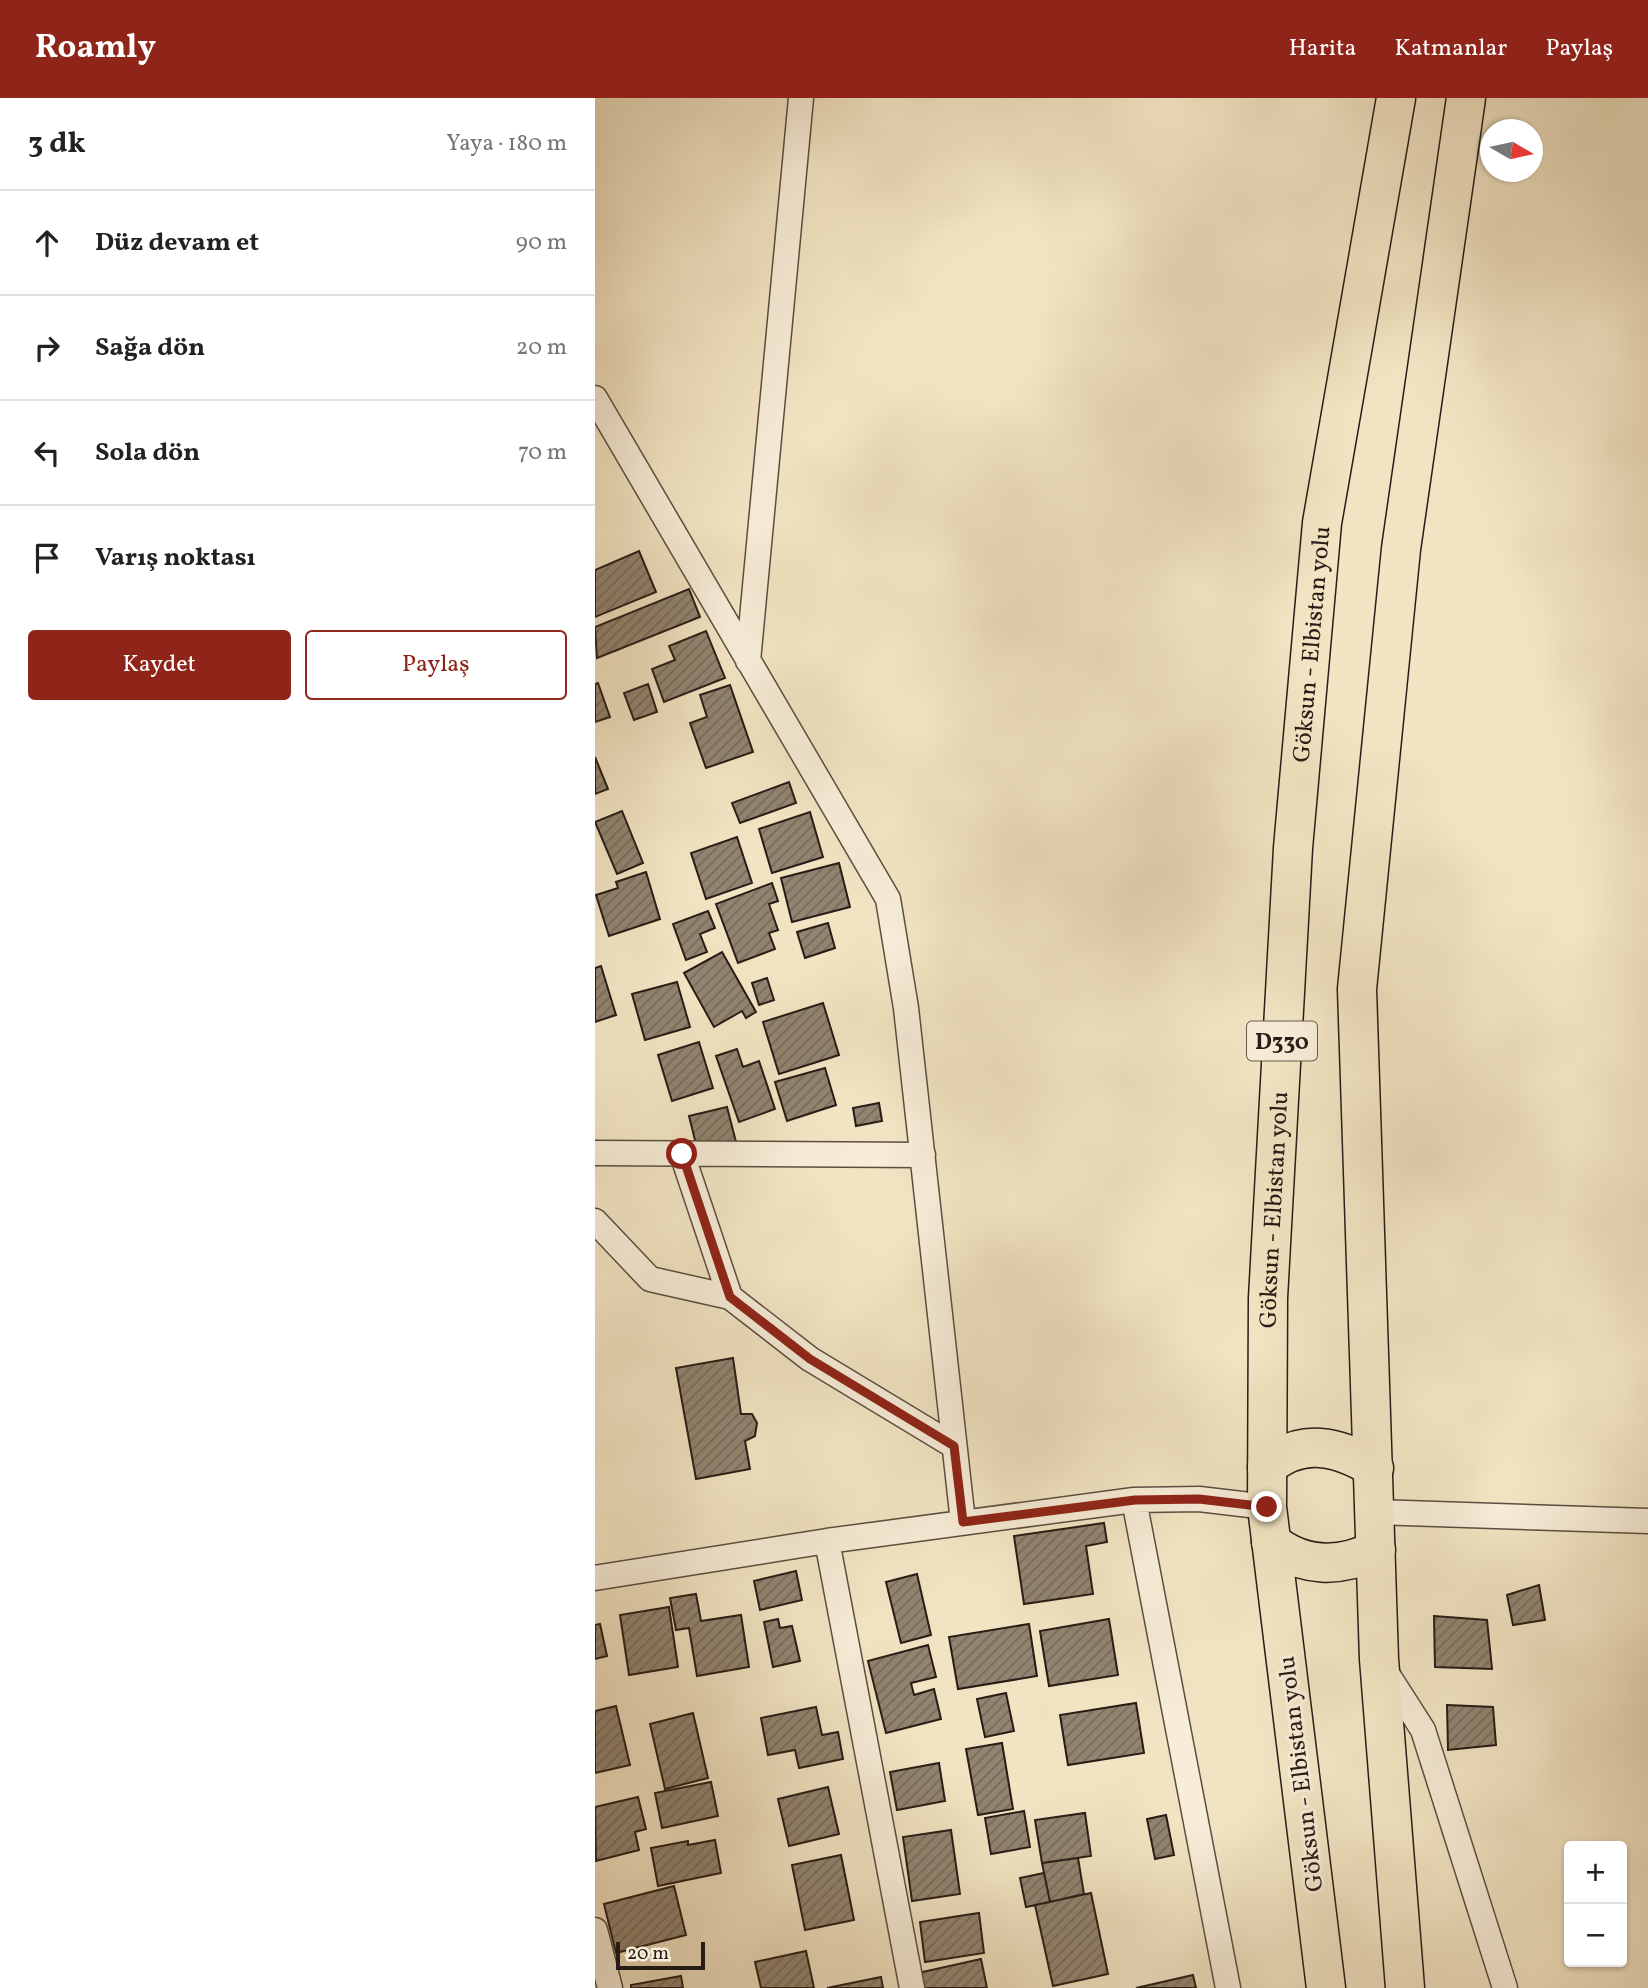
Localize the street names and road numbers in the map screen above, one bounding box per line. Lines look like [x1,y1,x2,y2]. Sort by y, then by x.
street label: Göksun - Elbistan yolu [1286,525,1341,764]
road number: D330 [1247,1022,1317,1060]
street label: Göksun - Elbistan yolu [1253,1091,1298,1328]
street label: Göksun - Elbistan yolu [1271,1654,1333,1893]

